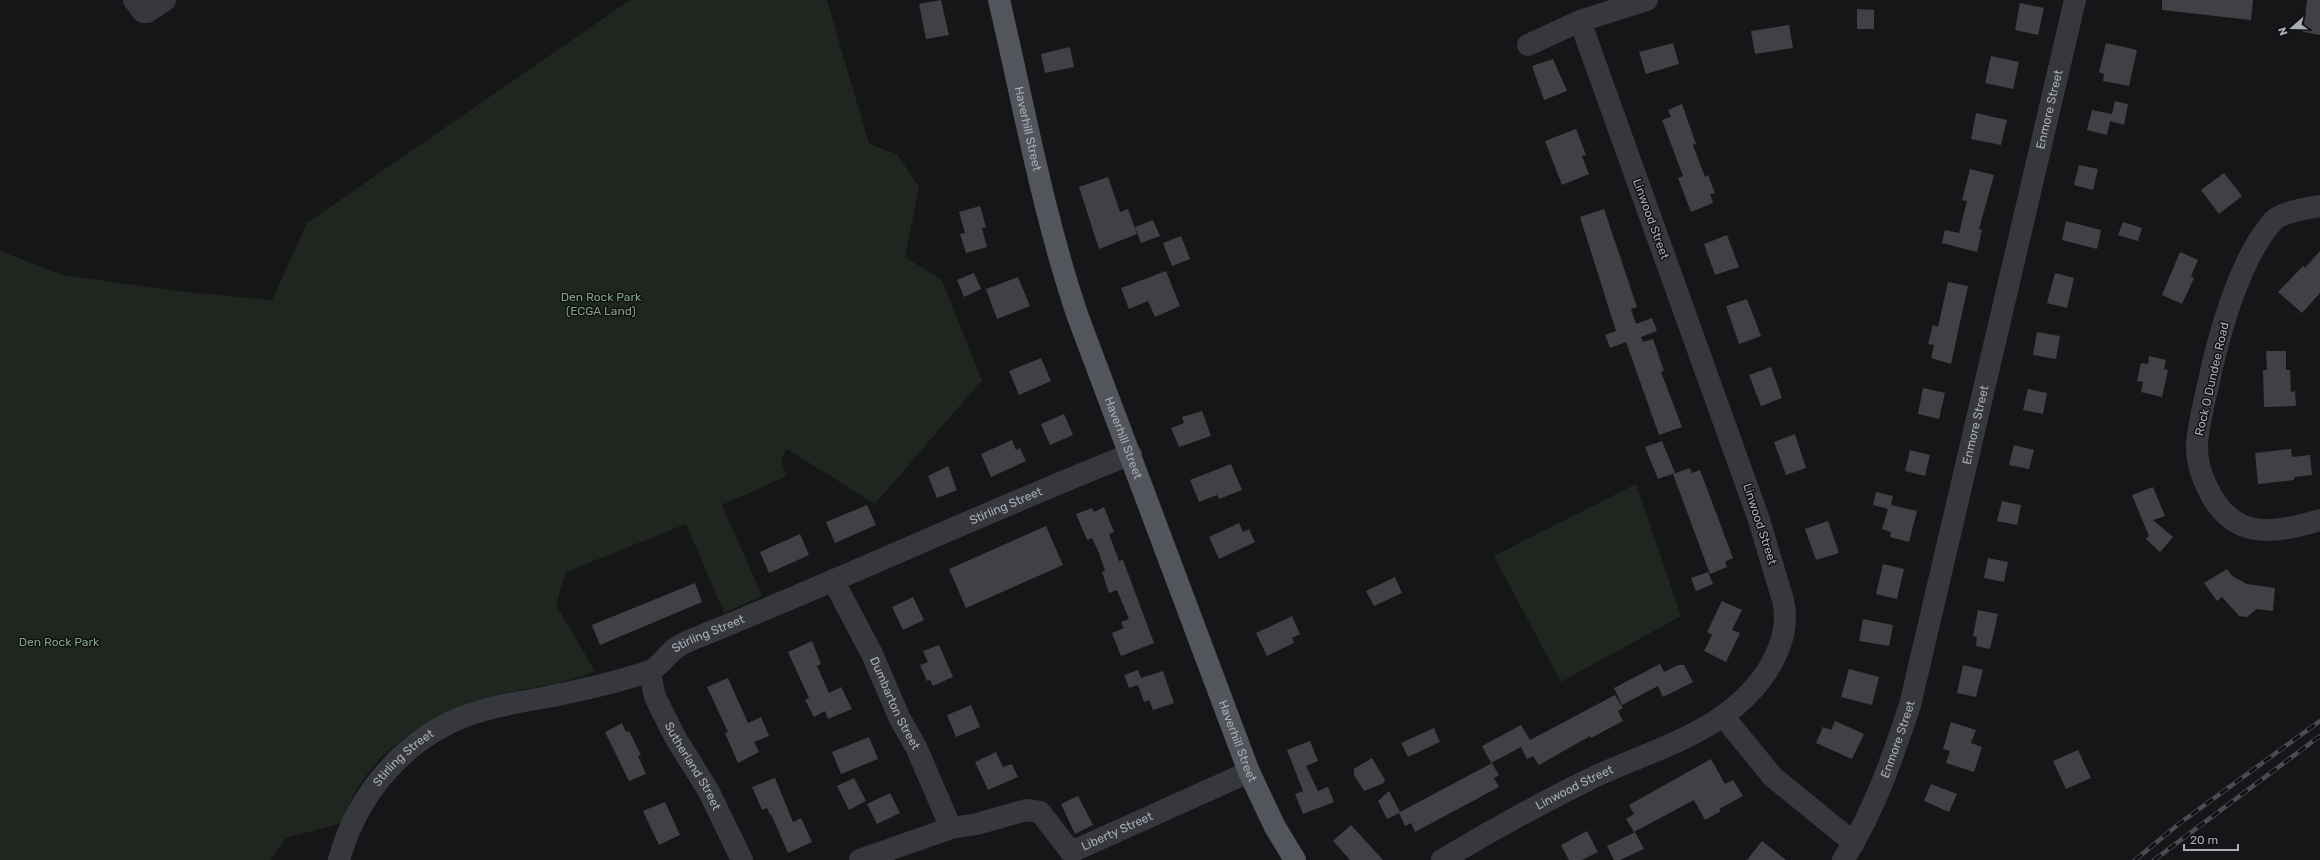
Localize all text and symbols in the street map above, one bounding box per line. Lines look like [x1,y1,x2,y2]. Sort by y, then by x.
north arrow [2272,8,2312,48]
text: N [2276,25,2291,37]
street label: Enmore Street [2033,68,2066,150]
street label: Haverhill Street [1012,85,1044,173]
street label: Linwood Street [1630,177,1672,262]
park label: Den Rock Park (ECGA Land) [561,290,642,318]
street label: Rock O Dundee Road [2192,321,2232,437]
street label: Enmore Street [1960,384,1992,466]
street label: Haverhill Street [1102,395,1145,481]
street label: Linwood Street [1740,481,1780,567]
street label: Stirling Street [967,484,1044,528]
street label: Stirling Street [669,612,747,656]
park label: Den Rock Park [19,635,100,649]
street label: Dumbarton Street [867,655,923,752]
street label: Haverhill Street [1216,698,1260,785]
street label: Enmore Street [1878,699,1918,780]
street label: Sutherland Street [662,720,724,813]
street label: Stirling Street [370,726,436,789]
street label: Linwood Street [1533,762,1616,813]
street label: Liberty Street [1079,809,1155,853]
scale bar [2184,826,2238,852]
text: 20 m [2190,833,2218,847]

